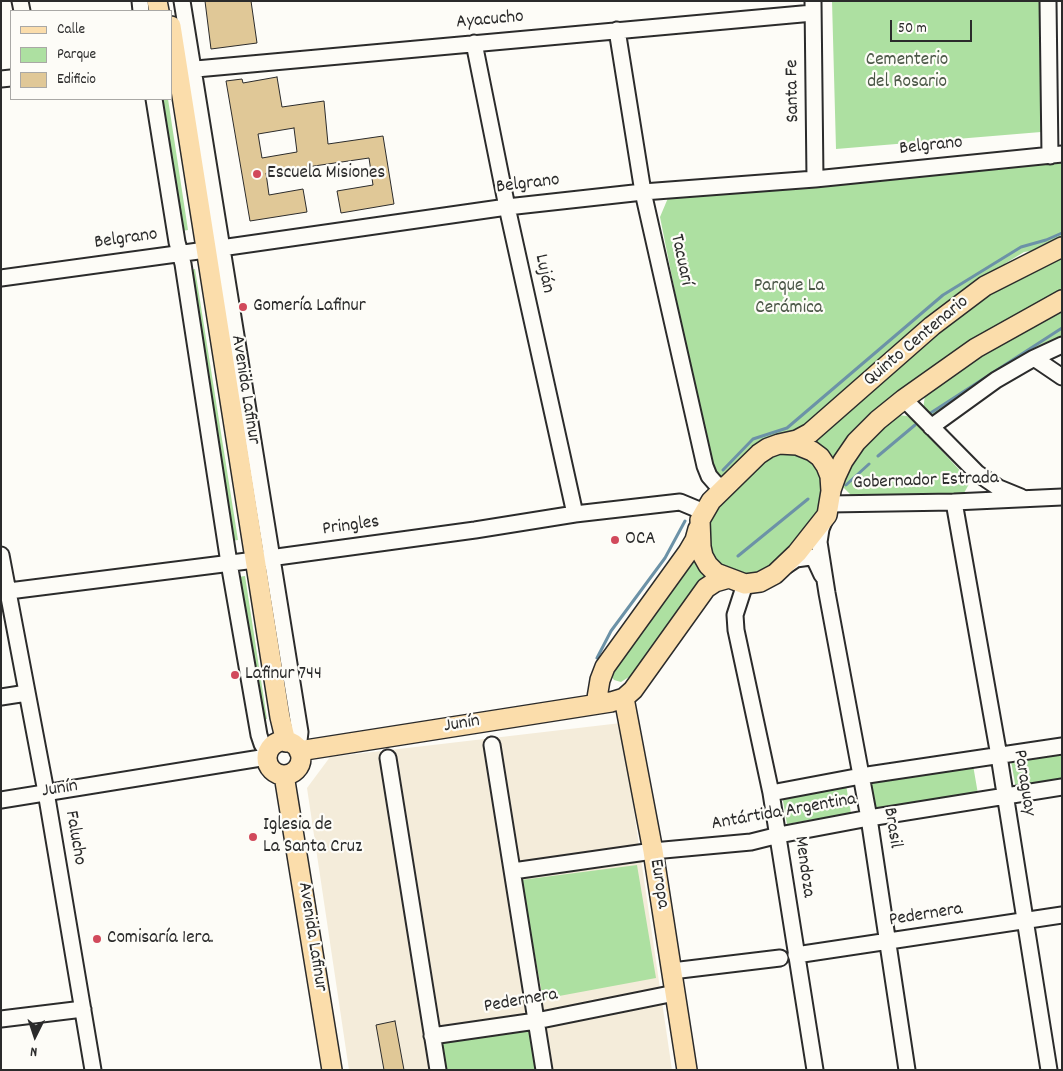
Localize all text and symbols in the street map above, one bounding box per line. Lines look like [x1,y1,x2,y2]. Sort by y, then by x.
street label: Ayacucho [455,7,525,35]
legend [10,10,172,100]
scale bar [893,10,976,42]
text: 50 m [898,18,927,40]
text: Calle [57,19,85,41]
text: Parque [57,44,96,66]
park label: Cementerio del Rosario [866,50,948,94]
street label: Santa Fe [782,59,806,123]
text: Edificio [57,69,96,91]
street label: Belgrano [898,132,964,162]
place label: Escuela Misiones [267,163,385,185]
marker: Escuela Misiones [251,168,263,180]
street label: Belgrano [495,170,561,200]
street label: Belgrano [93,224,159,256]
street label: Tacuarí [663,232,697,288]
street label: Luján [528,252,558,296]
park label: Parque La Cerámica [754,276,824,320]
street label: Quinto Centenario [860,292,974,392]
place label: Gomería Lafinur [253,296,366,318]
marker: Gomería Lafinur [237,301,249,313]
street label: Avenida Lafinur [224,334,264,446]
street label: Gobernador Estrada [853,468,999,496]
street label: Pringles [321,512,381,542]
place label: OCA [625,529,656,551]
marker: OCA [609,534,621,546]
place label: Lafinur 744 [245,664,322,686]
marker: Lafinur 744 [229,669,241,681]
street label: Junín [442,711,482,739]
street label: Paraguay [1007,748,1039,818]
street label: Junín [40,776,80,804]
street label: Antártida Argentina [710,789,858,837]
street label: Brasil [877,806,905,850]
street label: Falucho [58,809,90,867]
place label: Iglesia de La Santa Cruz [263,815,362,859]
marker: Iglesia de La Santa Cruz [247,831,259,843]
street label: Mendoza [787,835,819,899]
street label: Europa [643,858,673,910]
street label: Avenida Lafinur [291,881,331,993]
street label: Pedernera [887,899,965,933]
place label: Comisaría 1era. [107,928,214,950]
marker: Comisaría 1era. [91,933,103,945]
street label: Pedernera [482,984,560,1020]
north arrow [10,1011,60,1061]
text: N [30,1041,38,1061]

